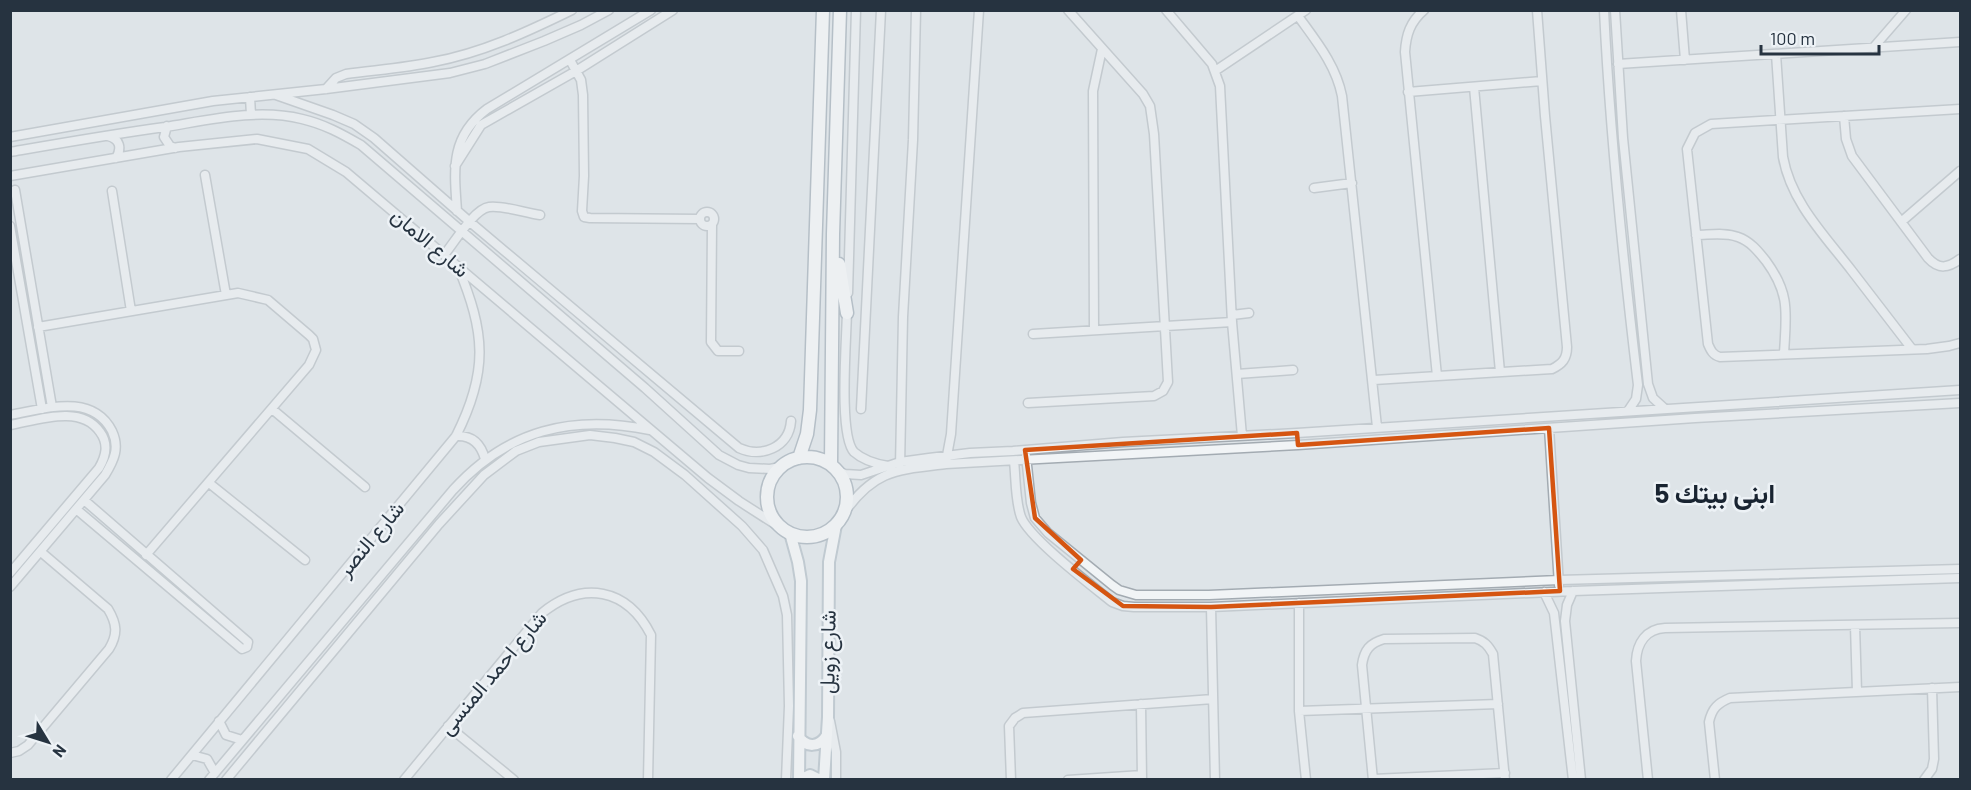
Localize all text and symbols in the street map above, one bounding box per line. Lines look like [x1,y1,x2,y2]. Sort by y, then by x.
scale bar [1761,18,1880,56]
text: 100 m [1770,27,1815,49]
street label: شارع الامان [385,202,475,284]
district label: ابنى بيتك 5 [1655,476,1775,510]
street label: شارع النصر [331,495,411,583]
street label: شارع احمد المنسى [433,605,553,741]
street label: شارع زويل [813,610,843,694]
north arrow [18,712,78,772]
text: N [49,742,71,762]

